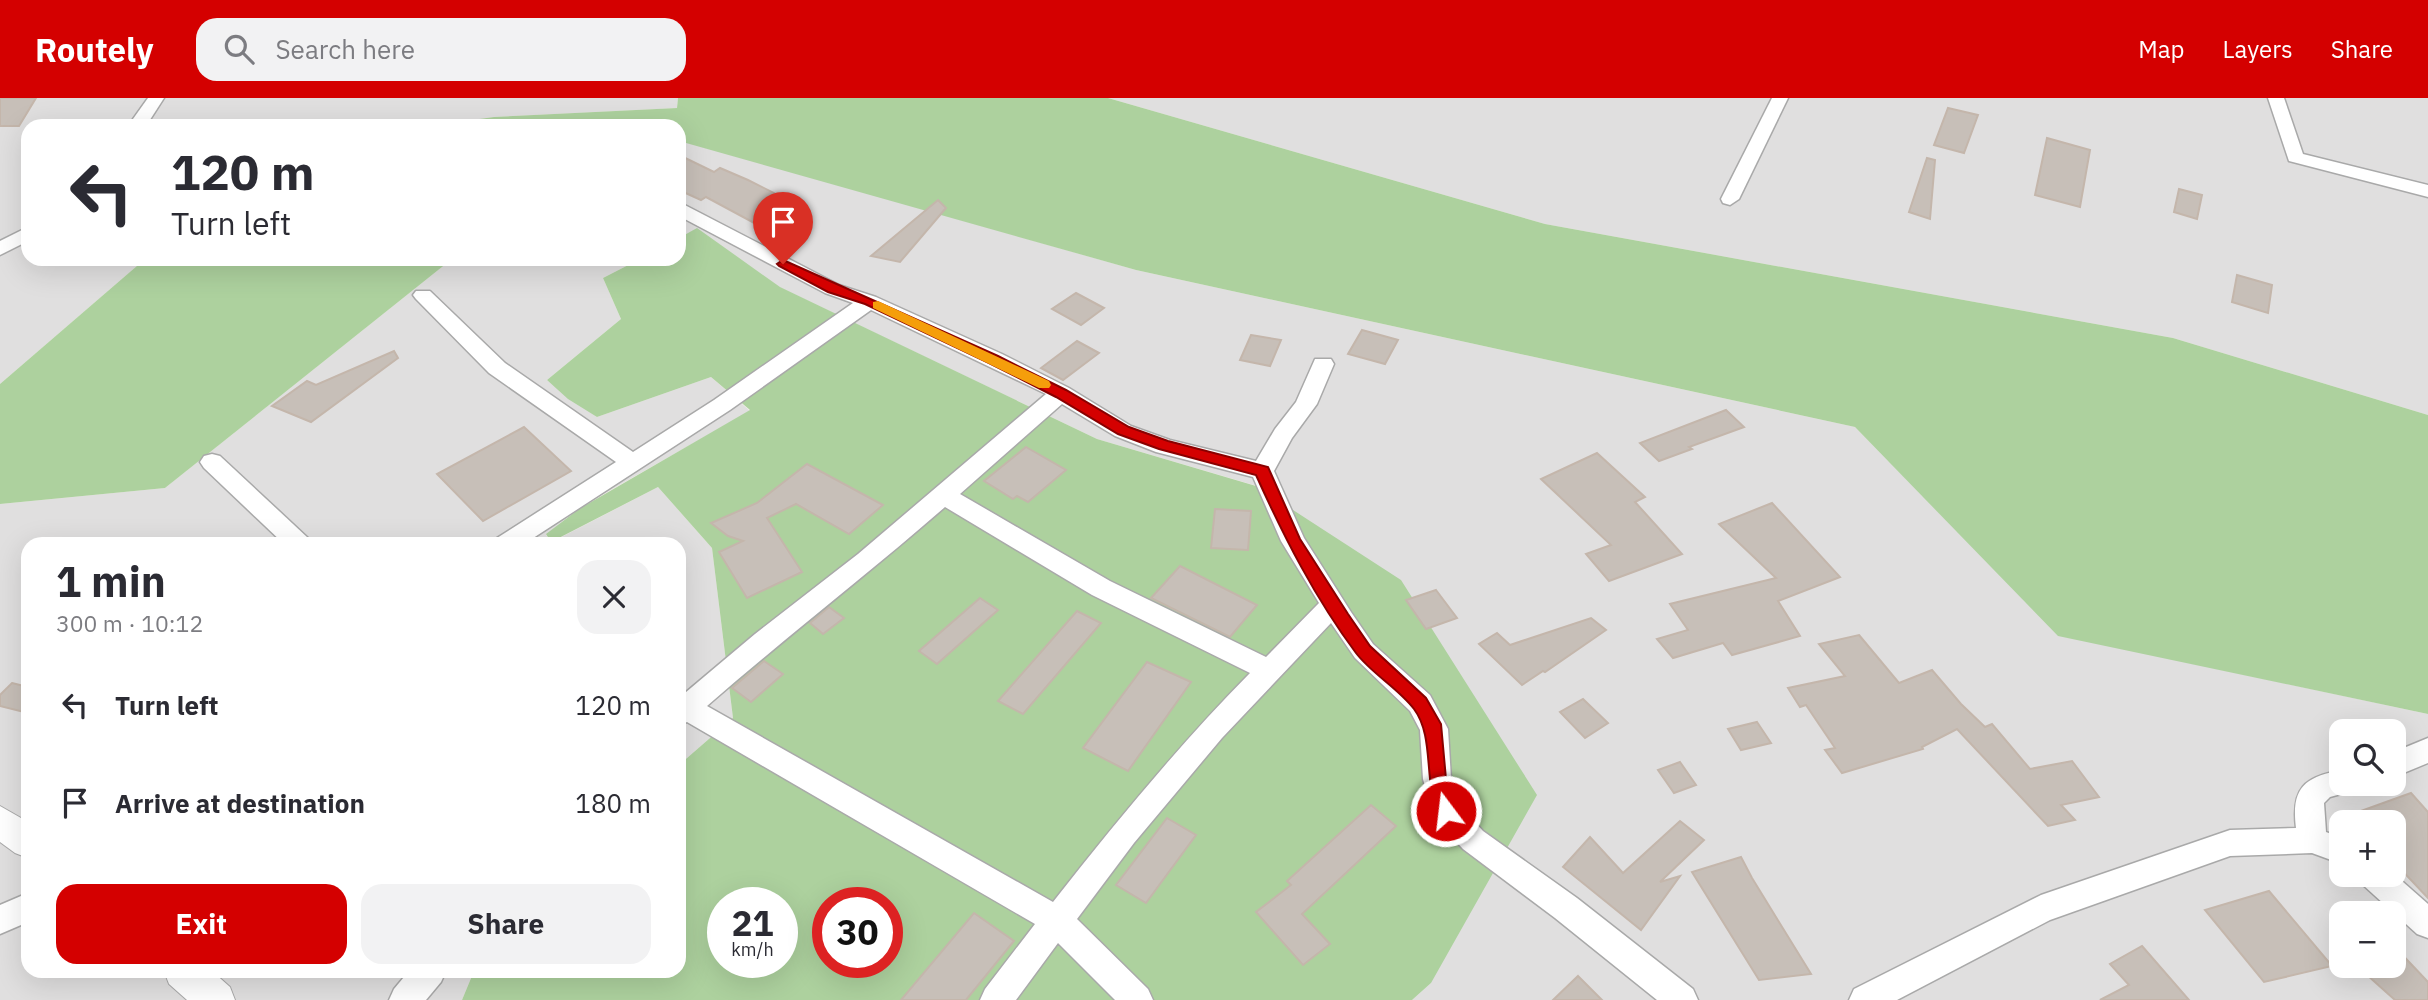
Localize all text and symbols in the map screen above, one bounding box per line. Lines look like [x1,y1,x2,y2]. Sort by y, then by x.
search box [196,18,686,81]
text: Routely [35,28,154,71]
icon: search [220,30,258,68]
text: Search here [276,32,415,66]
text: Map [2138,33,2185,65]
text: Layers [2223,33,2293,65]
text: Share [2331,33,2393,65]
text: 120 m [171,140,315,203]
icon: left [56,147,147,238]
pin [753,192,813,264]
text: Turn left [171,202,291,244]
icon: arrive [764,203,802,241]
text: 1 min [56,554,166,609]
button: close [577,560,651,634]
text: 300 m · 10:12 [56,608,203,638]
icon: left [56,686,94,724]
text: Turn left [115,688,218,722]
text: 120 m [575,688,651,722]
map controls [2329,719,2406,978]
button: search [2329,719,2406,796]
position arrow [1409,774,1483,848]
icon: arrive [56,784,94,822]
text: Arrive at destination [115,786,365,820]
text: 180 m [575,786,651,820]
button: + [2329,810,2406,887]
button: Exit [56,884,347,964]
button: Share [361,884,651,964]
speed limit sign: 30 [812,887,903,978]
text: 21 [731,900,774,946]
button: − [2329,901,2406,978]
text: km/h [731,938,774,961]

